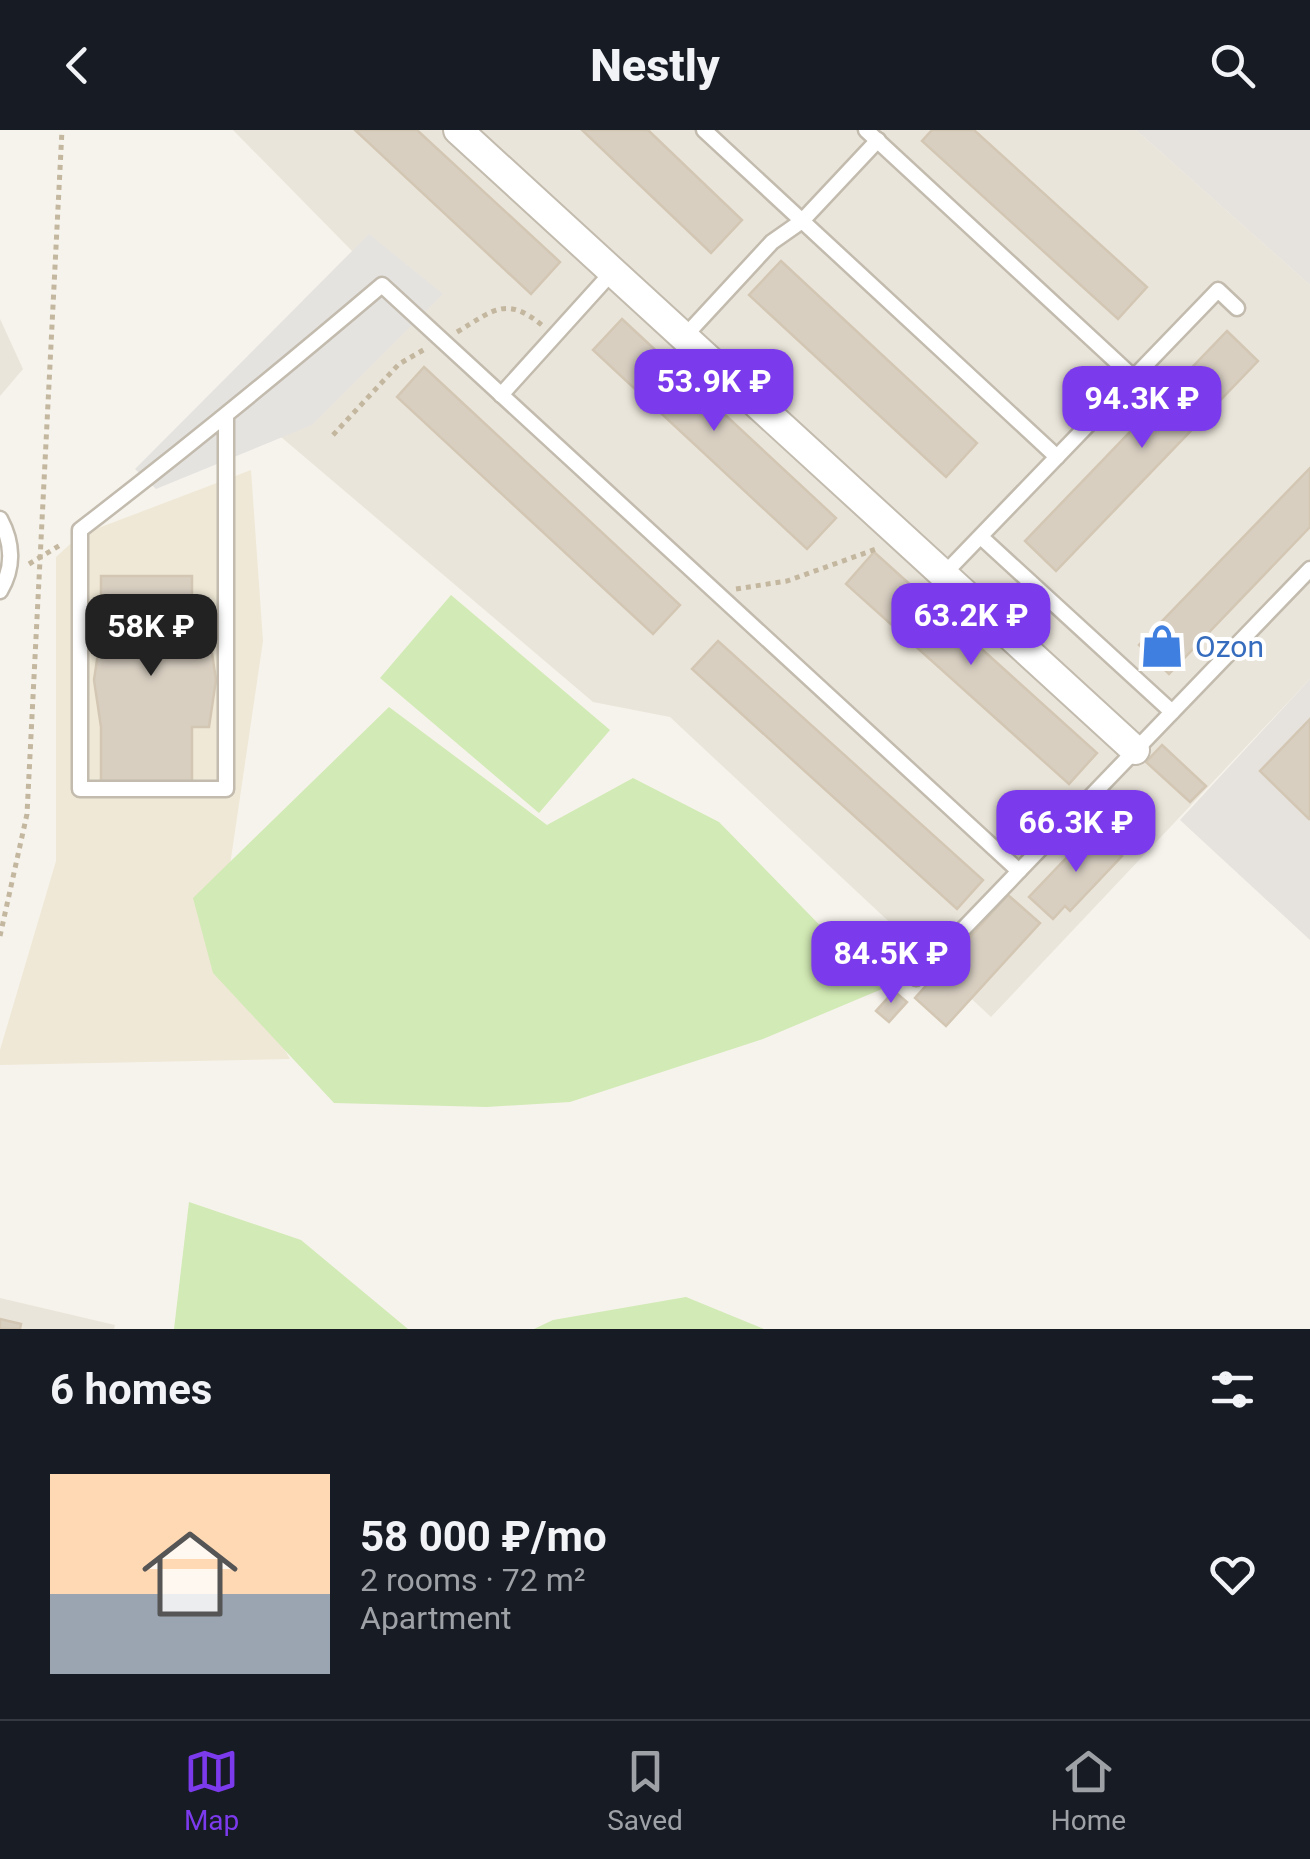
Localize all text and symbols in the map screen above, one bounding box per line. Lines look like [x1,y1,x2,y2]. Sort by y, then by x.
icon: back [50,38,105,93]
icon: search [1205,38,1260,93]
text: Nestly [590,39,720,92]
pin: 53.9K ₽ [622,349,806,434]
text: 53.9K ₽ [656,362,772,400]
pin: 94.3K ₽ [1050,366,1234,451]
text: 94.3K ₽ [1084,379,1200,417]
pin: 63.2K ₽ [879,583,1063,668]
pin: 58K ₽ [81,594,221,679]
text: 63.2K ₽ [913,596,1029,634]
text: 58K ₽ [107,607,195,645]
shop icon: Ozon [1138,622,1186,670]
place label: Ozon [1195,629,1264,664]
pin: 66.3K ₽ [984,790,1168,875]
text: 66.3K ₽ [1018,803,1134,841]
pin: 84.5K ₽ [799,921,983,1006]
text: 84.5K ₽ [833,934,949,972]
icon: filters [1205,1362,1260,1417]
text: 6 homes [50,1365,212,1414]
text: 58 000 ₽/mo [360,1512,607,1561]
icon: home [130,1514,250,1634]
icon: heart [1205,1547,1260,1602]
text: 2 rooms · 72 m² [360,1561,585,1599]
text: Apartment [360,1599,512,1637]
tab: Map [184,1744,239,1837]
tab: Saved [607,1744,683,1837]
tab: Home [1051,1744,1126,1837]

